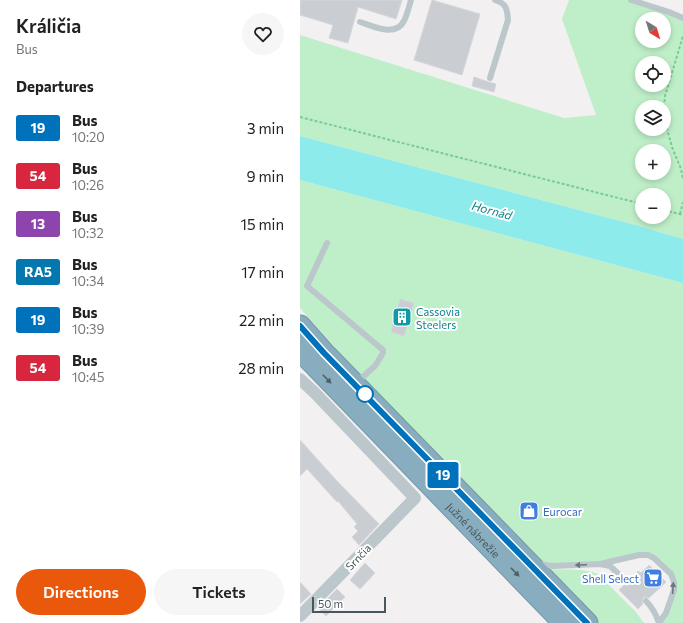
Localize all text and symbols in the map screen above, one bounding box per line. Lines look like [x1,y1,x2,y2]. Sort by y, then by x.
north arrow [635,12,671,48]
map controls [635,12,671,224]
button: heart [242,13,284,55]
text: Králičia [16,14,81,37]
text: Bus [16,41,38,57]
button: locate [635,56,671,92]
text: Departures [16,77,94,95]
button: layers [635,100,671,136]
text: Bus [72,111,97,129]
text: 19 [31,119,45,136]
text: 3 min [247,119,284,137]
text: 10:20 [72,129,105,145]
button: + [635,144,671,180]
text: Bus [72,159,97,177]
text: 54 [30,167,46,184]
text: 9 min [246,167,284,185]
text: 10:26 [72,177,104,193]
button: − [635,188,671,224]
water label: Hornád [470,198,515,222]
text: Bus [72,207,97,225]
text: 13 [31,215,45,232]
text: 15 min [241,215,284,233]
text: 10:32 [72,225,104,241]
text: Bus [72,255,97,273]
text: RA5 [24,263,52,280]
text: 17 min [241,263,284,281]
text: 10:34 [72,273,104,289]
text: Bus [72,303,97,321]
place label: Cassovia Steelers [416,305,460,331]
building icon: Cassovia Steelers [391,306,413,328]
text: 19 [31,311,45,328]
text: 22 min [239,311,284,329]
text: 10:39 [72,321,104,337]
text: Bus [72,351,97,369]
text: 54 [30,359,46,376]
text: 28 min [238,359,284,377]
text: 10:45 [72,369,104,385]
one-way arrow [322,374,331,383]
unlabelled marker [356,385,374,403]
line badge: 19 [425,462,461,488]
text: 19 [436,466,450,483]
street label: Južné nábrežie [443,499,504,560]
shop icon: Eurocar [518,500,540,522]
place label: Eurocar [543,505,583,518]
street label: Srnčia [342,541,374,573]
one-way arrow [575,561,587,568]
one-way arrow [510,567,520,577]
supermarket icon: Shell Select [642,567,664,589]
button: Directions [16,569,146,615]
button: Tickets [154,569,284,615]
place label: Shell Select [582,572,639,585]
one-way arrow [669,581,676,594]
scale bar [312,595,386,614]
text: 50 m [318,597,343,610]

